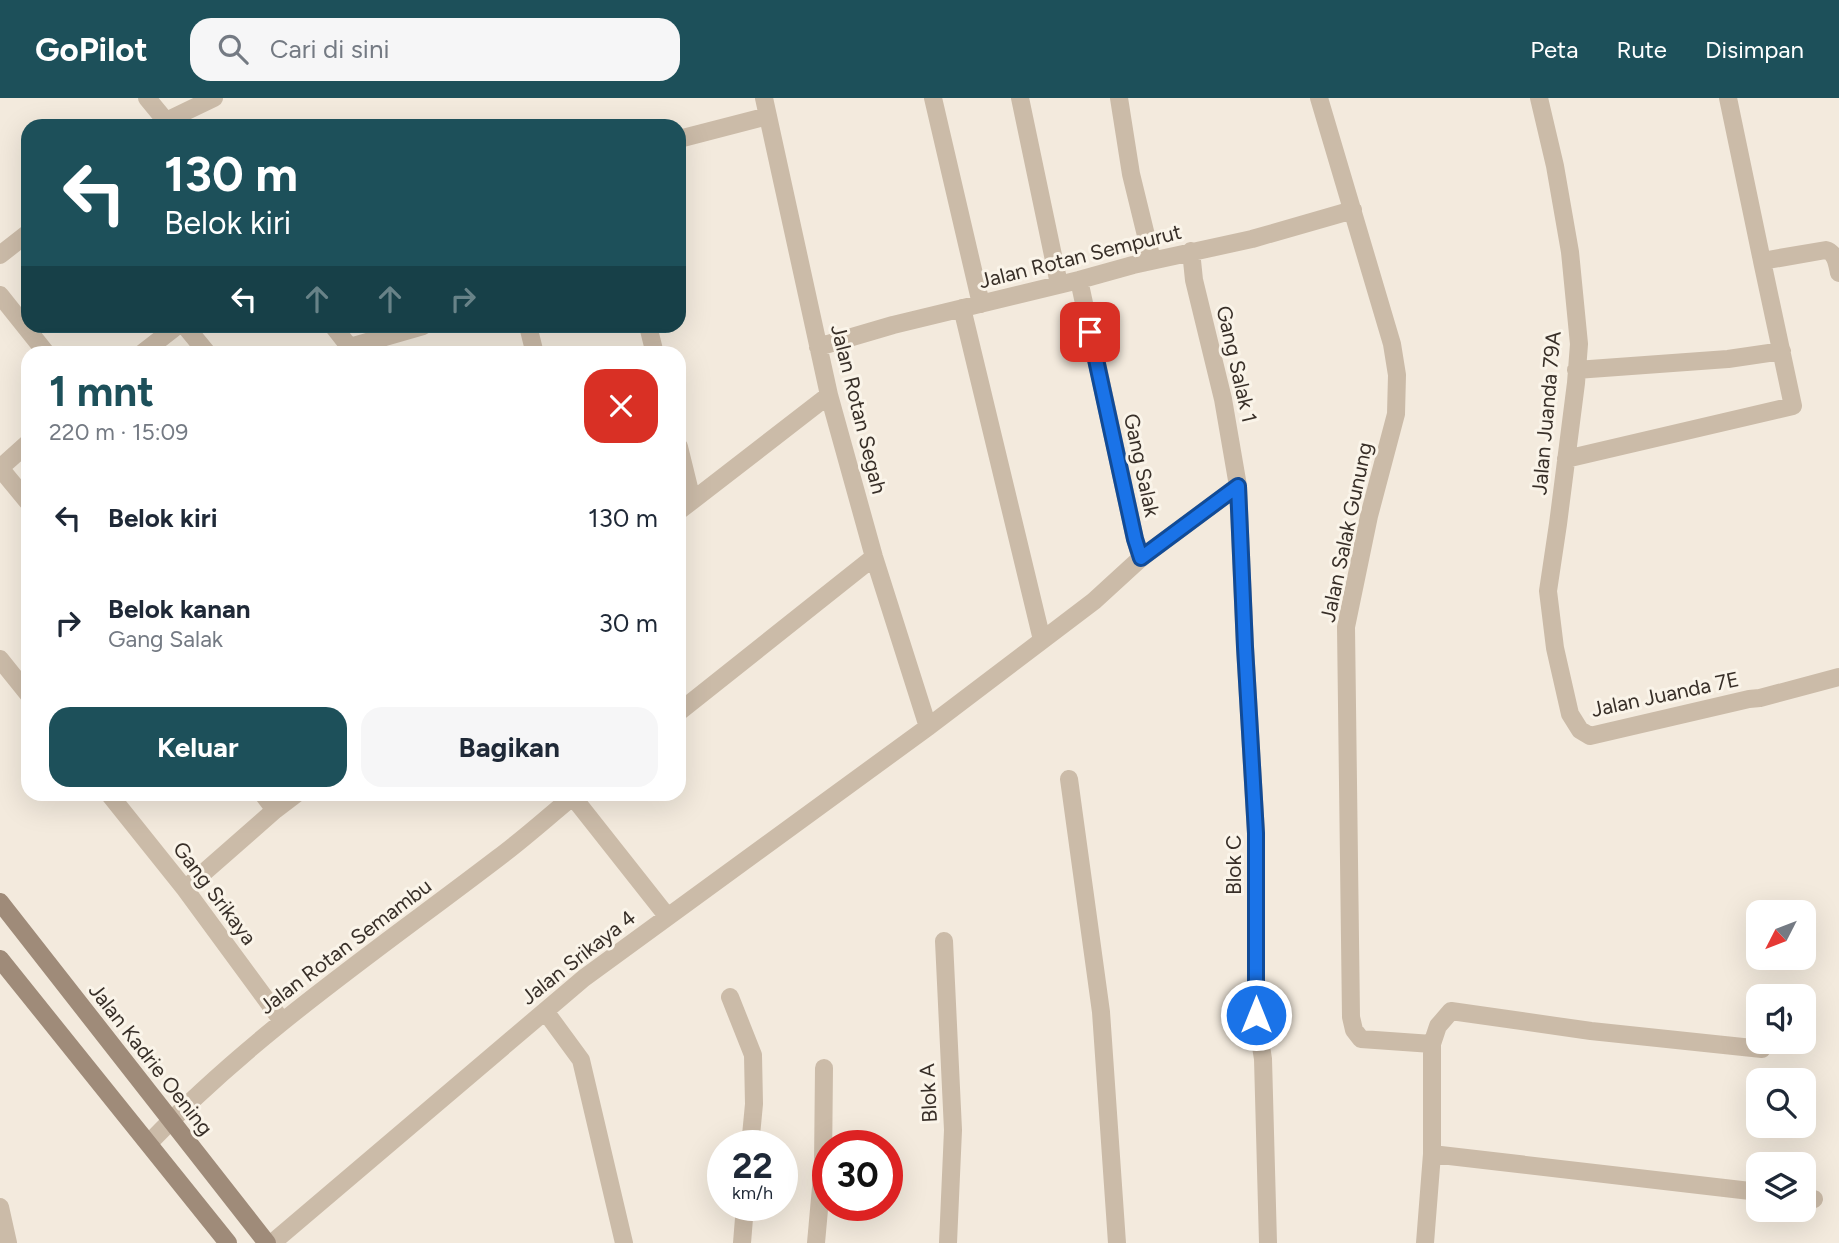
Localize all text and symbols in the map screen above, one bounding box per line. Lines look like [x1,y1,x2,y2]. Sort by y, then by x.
search box [190,18,680,81]
text: GoPilot [35,30,148,69]
icon: search [214,30,252,68]
text: Cari di sini [270,33,389,65]
text: Peta [1530,35,1578,64]
text: Rute [1616,35,1667,64]
text: Disimpan [1705,35,1804,64]
text: 130 m [164,144,298,203]
icon: left [49,147,140,238]
text: Belok kiri [164,204,291,242]
street label: Jalan Rotan Sempurut [976,219,1184,293]
icon: left [225,280,263,318]
icon: ahead [298,280,336,318]
icon: ahead [371,280,409,318]
icon: right [444,280,482,318]
pin [1060,302,1120,362]
street label: Gang Salak 1 [1211,303,1263,425]
icon: arrive [1071,313,1109,351]
street label: Jalan Rotan Segah [826,322,892,496]
street label: Jalan Juanda 79A [1526,330,1566,496]
text: 1 mnt [49,366,154,417]
button: close [584,369,658,443]
street label: Gang Salak [1119,411,1165,520]
text: 220 m · 15:09 [49,418,188,446]
street label: Jalan Salak Gunung [1315,440,1377,624]
icon: left [49,499,87,537]
text: Belok kiri [108,502,217,534]
text: 130 m [588,502,658,534]
text: Belok kanan [108,593,251,625]
icon: right [49,604,87,642]
text: 30 m [599,607,658,639]
text: Gang Salak [108,625,223,653]
street label: Jalan Juanda 7E [1589,666,1741,722]
button: Keluar [49,707,347,787]
button: Bagikan [361,707,658,787]
street label: Blok C [1221,835,1246,895]
street label: Gang Srikaya [168,836,262,950]
street label: Jalan Rotan Semambu [254,873,436,1019]
north arrow [1746,900,1816,970]
map controls [1746,900,1816,1222]
street label: Jalan Srikaya 4 [516,904,640,1010]
street label: Jalan Kadrie Oening [84,978,218,1140]
position arrow [1219,978,1293,1052]
button: sound [1746,984,1816,1054]
street label: Blok A [914,1063,942,1123]
button: search [1746,1068,1816,1138]
speed limit sign: 30 [812,1130,903,1221]
text: 22 [732,1145,773,1187]
button: layers [1746,1152,1816,1222]
text: km/h [732,1182,773,1204]

